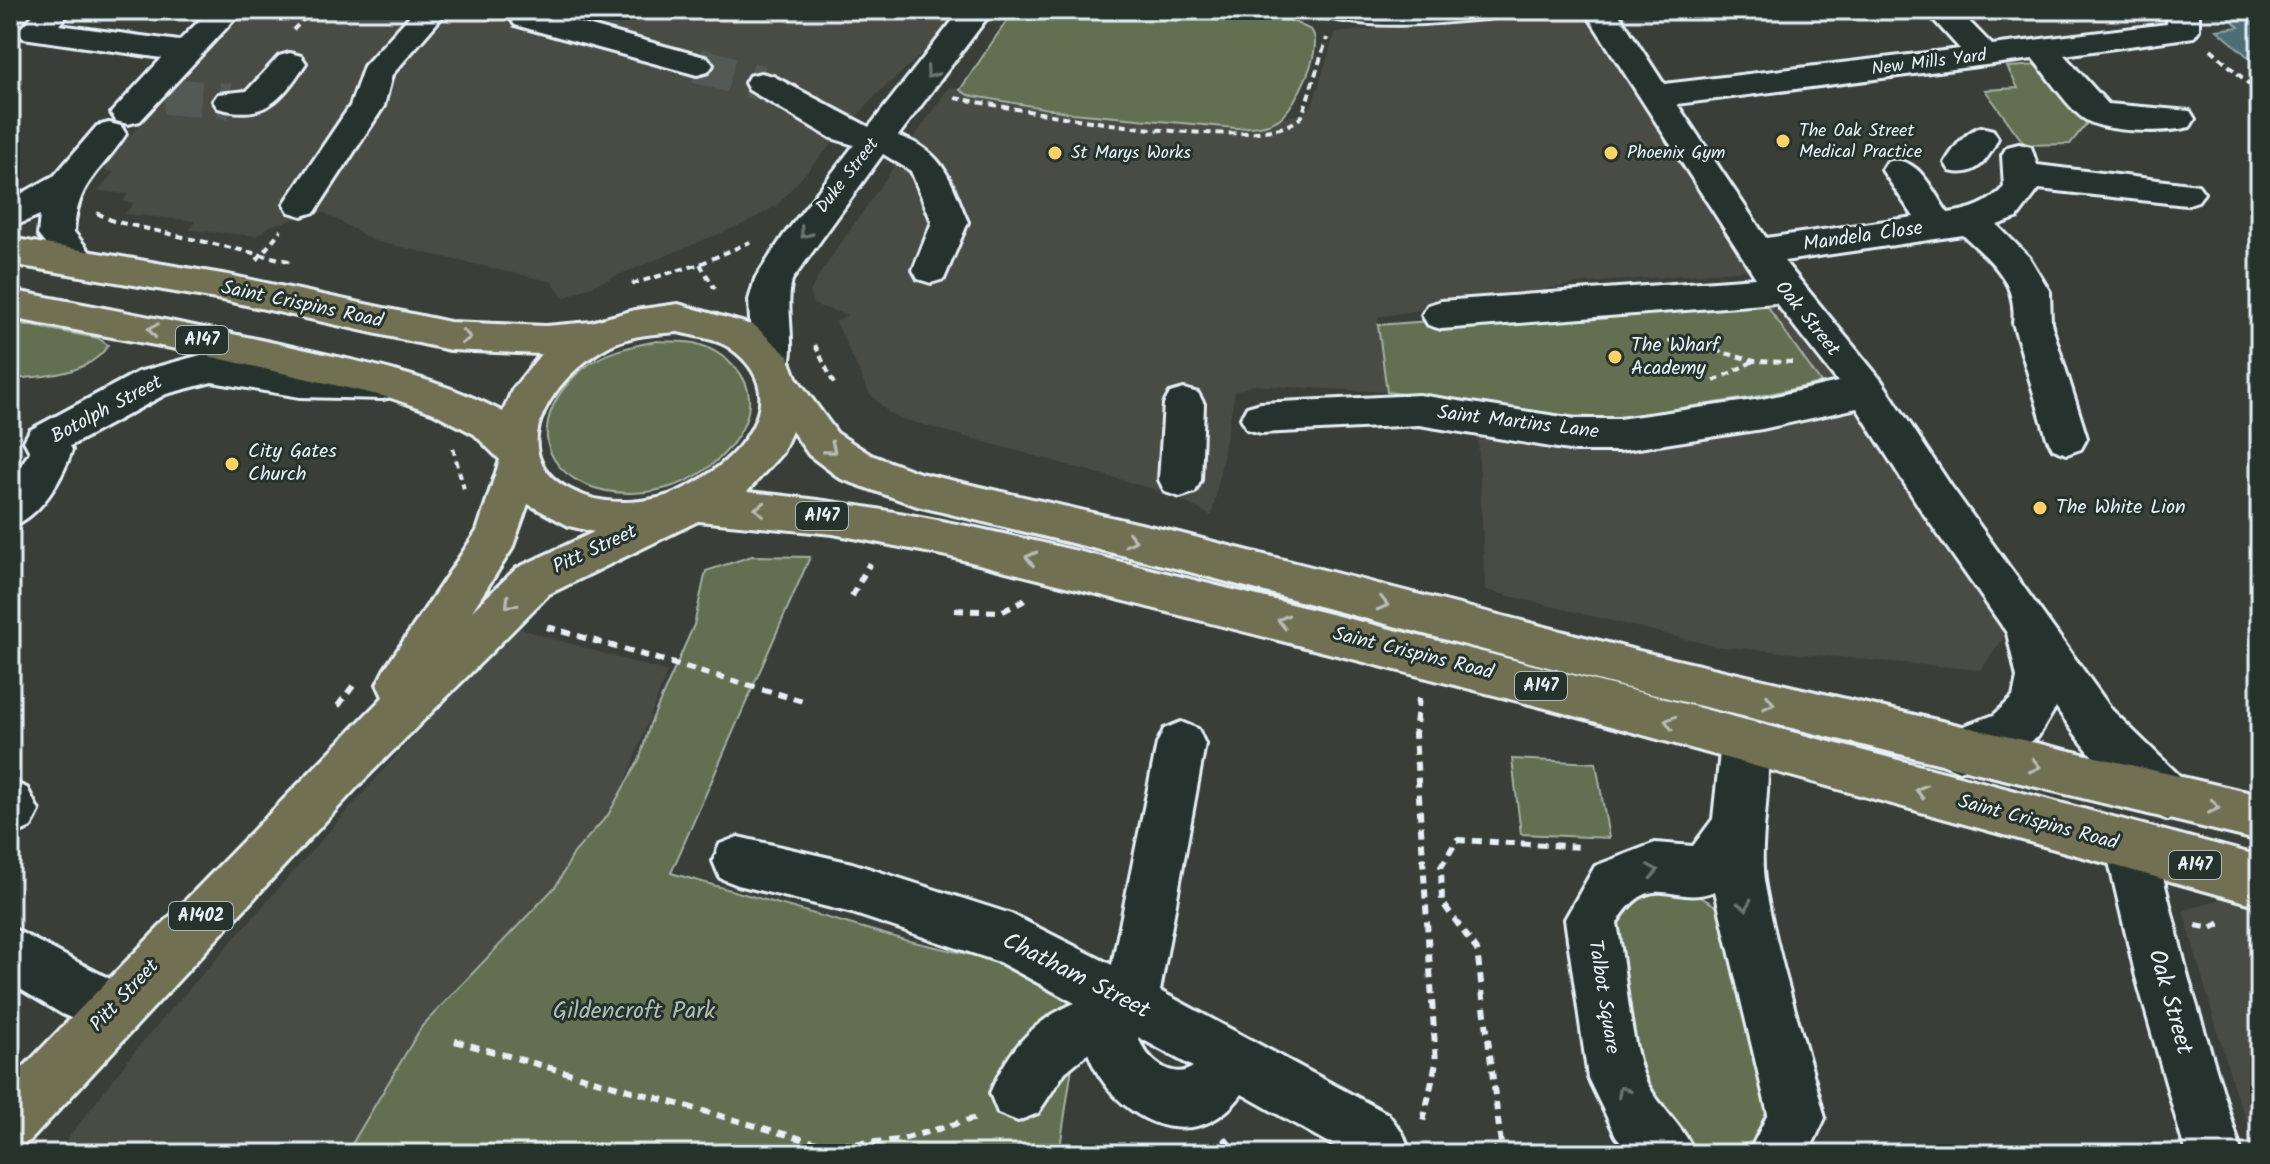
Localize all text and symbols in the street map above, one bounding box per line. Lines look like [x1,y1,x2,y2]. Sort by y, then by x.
street label: New Mills Yard [1870,41,1989,84]
one-way arrow [927,65,941,79]
place label: The Oak Street Medical Practice [1799,117,1922,167]
street label: Duke Street [809,131,888,220]
marker: The Oak Street Medical Practice [1774,132,1792,150]
place label: St Marys Works [1071,139,1191,168]
place label: Phoenix Gym [1627,139,1725,168]
marker: St Marys Works [1046,144,1064,162]
marker: Phoenix Gym [1602,144,1620,162]
street label: Mandela Close [1801,213,1925,261]
one-way arrow [801,224,815,238]
street label: Saint Crispins Road [218,272,387,338]
street label: Oak Street [1766,274,1848,364]
one-way arrow [147,323,160,340]
road number: A147 [176,326,228,354]
one-way arrow [460,328,473,345]
place label: The Wharf Academy [1631,330,1722,385]
marker: The Wharf Academy [1606,348,1624,366]
street label: Botolph Street [45,367,169,453]
street label: Saint Martins Lane [1435,397,1601,449]
place label: City Gates Church [248,436,337,491]
one-way arrow [822,439,837,453]
marker: City Gates Church [223,455,241,473]
place label: The White Lion [2056,492,2186,524]
marker: The White Lion [2031,499,2049,517]
one-way arrow [753,501,766,518]
road number: A147 [796,502,848,530]
street label: Pitt Street [548,516,643,583]
one-way arrow [1123,531,1137,548]
one-way arrow [1024,551,1038,568]
one-way arrow [505,594,519,608]
one-way arrow [1375,594,1389,611]
one-way arrow [1276,614,1290,631]
street label: Saint Crispins Road [1329,619,1498,690]
road number: A147 [1515,672,1567,700]
one-way arrow [1762,694,1776,711]
one-way arrow [1663,715,1677,731]
one-way arrow [2027,757,2041,774]
one-way arrow [1914,784,1928,801]
street label: Saint Crispins Road [1954,786,2123,860]
one-way arrow [2207,798,2220,815]
road number: A147 [2169,851,2221,879]
one-way arrow [1646,863,1659,880]
one-way arrow [1736,897,1752,911]
road number: A1402 [169,902,233,930]
street label: Chatham Street [995,922,1157,1030]
street label: Talbot Square [1578,938,1628,1056]
street label: Oak Street [2136,945,2204,1060]
street label: Pitt Street [83,952,168,1040]
park label: Gildencroft Park [553,992,716,1031]
one-way arrow [1617,1085,1632,1099]

